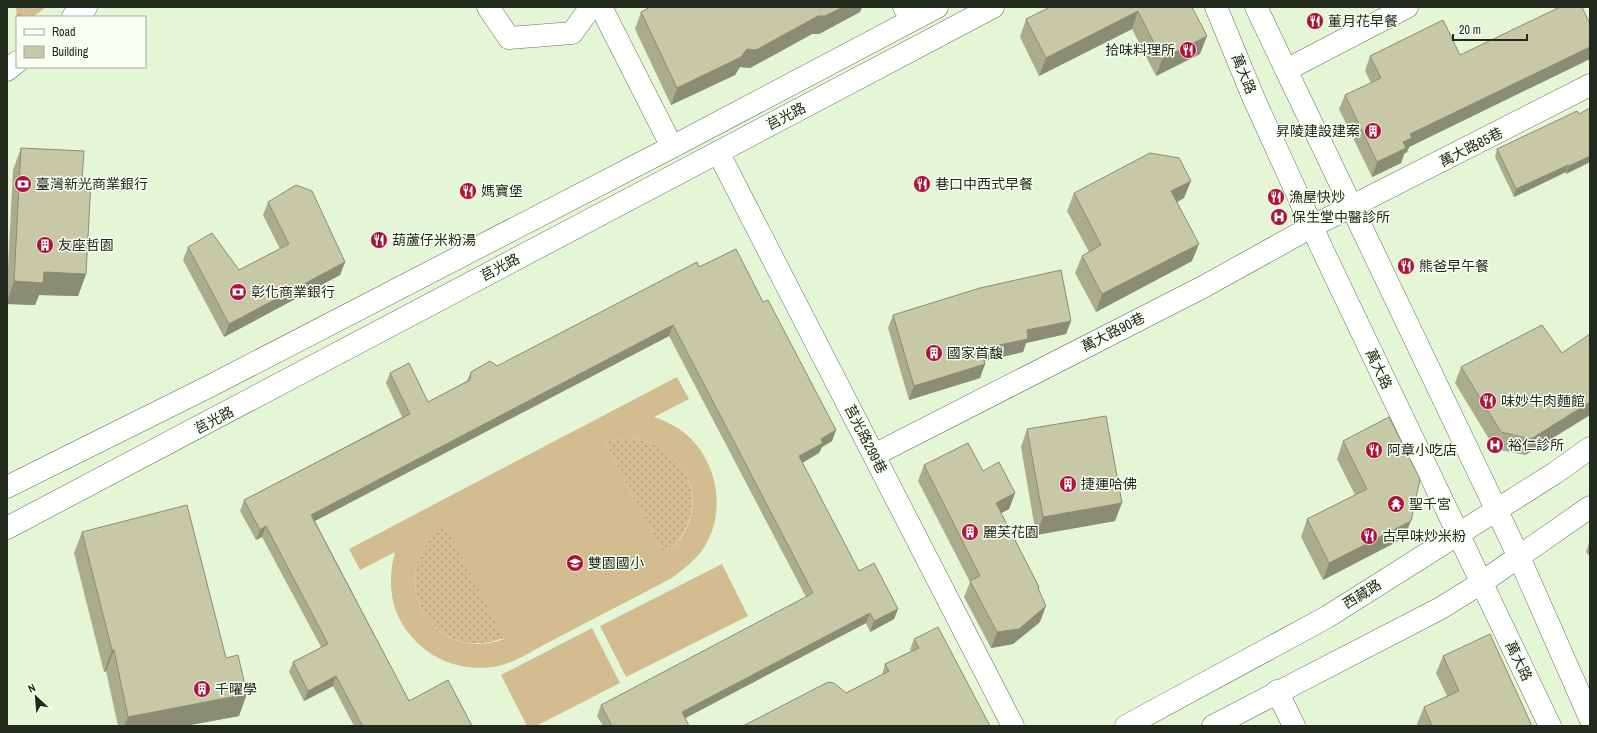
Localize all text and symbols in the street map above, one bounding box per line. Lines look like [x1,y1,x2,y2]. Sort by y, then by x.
restaurant icon: 董月花早餐 [1305,11,1325,31]
place label: 董月花早餐 [1328,12,1398,30]
legend [16,16,146,68]
scale bar [1453,16,1527,42]
text: 20 m [1459,22,1481,38]
text: Road [52,24,76,40]
restaurant icon: 拾味料理所 [1178,40,1198,60]
place label: 拾味料理所 [1105,41,1175,59]
text: Building [52,44,89,60]
street label: 萬大路 [1228,51,1260,97]
street label: 莒光路 [763,98,809,134]
building icon: 昇陵建設建案 [1363,121,1383,141]
place label: 昇陵建設建案 [1276,122,1360,140]
street label: 萬大路85巷 [1436,123,1506,171]
bank icon: 臺灣新光商業銀行 [13,174,33,194]
restaurant icon: 巷口中西式早餐 [912,174,932,194]
place label: 臺灣新光商業銀行 [36,175,148,193]
place label: 巷口中西式早餐 [935,175,1033,193]
restaurant icon: 媽寶堡 [458,181,478,201]
place label: 媽寶堡 [481,182,523,200]
restaurant icon: 漁屋快炒 [1266,187,1286,207]
place label: 漁屋快炒 [1289,188,1345,206]
hospital icon: 保生堂中醫診所 [1269,207,1289,227]
place label: 保生堂中醫診所 [1292,208,1390,226]
restaurant icon: 葫蘆仔米粉湯 [369,230,389,250]
place label: 葫蘆仔米粉湯 [392,231,476,249]
building icon: 友座哲園 [35,235,55,255]
place label: 友座哲園 [58,236,114,254]
street label: 莒光路 [477,249,523,285]
restaurant icon: 熊爸早午餐 [1396,256,1416,276]
place label: 熊爸早午餐 [1419,257,1489,275]
bank icon: 彰化商業銀行 [228,282,248,302]
place label: 彰化商業銀行 [251,283,335,301]
street label: 萬大路90巷 [1078,308,1148,356]
building icon: 國家首馥 [924,343,944,363]
place label: 國家首馥 [947,344,1003,362]
street label: 萬大路 [1362,346,1396,392]
restaurant icon: 味妙牛肉麵館 [1478,391,1498,411]
place label: 味妙牛肉麵館 [1501,392,1585,410]
street label: 莒光路299巷 [841,401,891,477]
street label: 莒光路 [191,402,237,438]
hospital icon: 裕仁診所 [1485,435,1505,455]
place label: 裕仁診所 [1508,436,1564,454]
restaurant icon: 阿章小吃店 [1364,440,1384,460]
place label: 阿章小吃店 [1387,441,1457,459]
building icon: 捷運哈佛 [1058,474,1078,494]
place label: 捷運哈佛 [1081,475,1137,493]
temple icon: 聖千宮 [1386,494,1406,514]
place label: 聖千宮 [1409,495,1451,513]
building icon: 麗芙花園 [960,522,980,542]
place label: 麗芙花園 [983,523,1039,541]
restaurant icon: 古早味炒米粉 [1359,526,1379,546]
place label: 古早味炒米粉 [1382,527,1466,545]
school or university icon: 雙園國小 [565,553,585,573]
place label: 雙園國小 [588,554,644,572]
street label: 西藏路 [1339,575,1385,613]
street label: 萬大路 [1502,638,1536,684]
north arrow [16,677,56,717]
building icon: 千曜學 [192,679,212,699]
text: N [26,680,38,696]
place label: 千曜學 [215,680,257,698]

